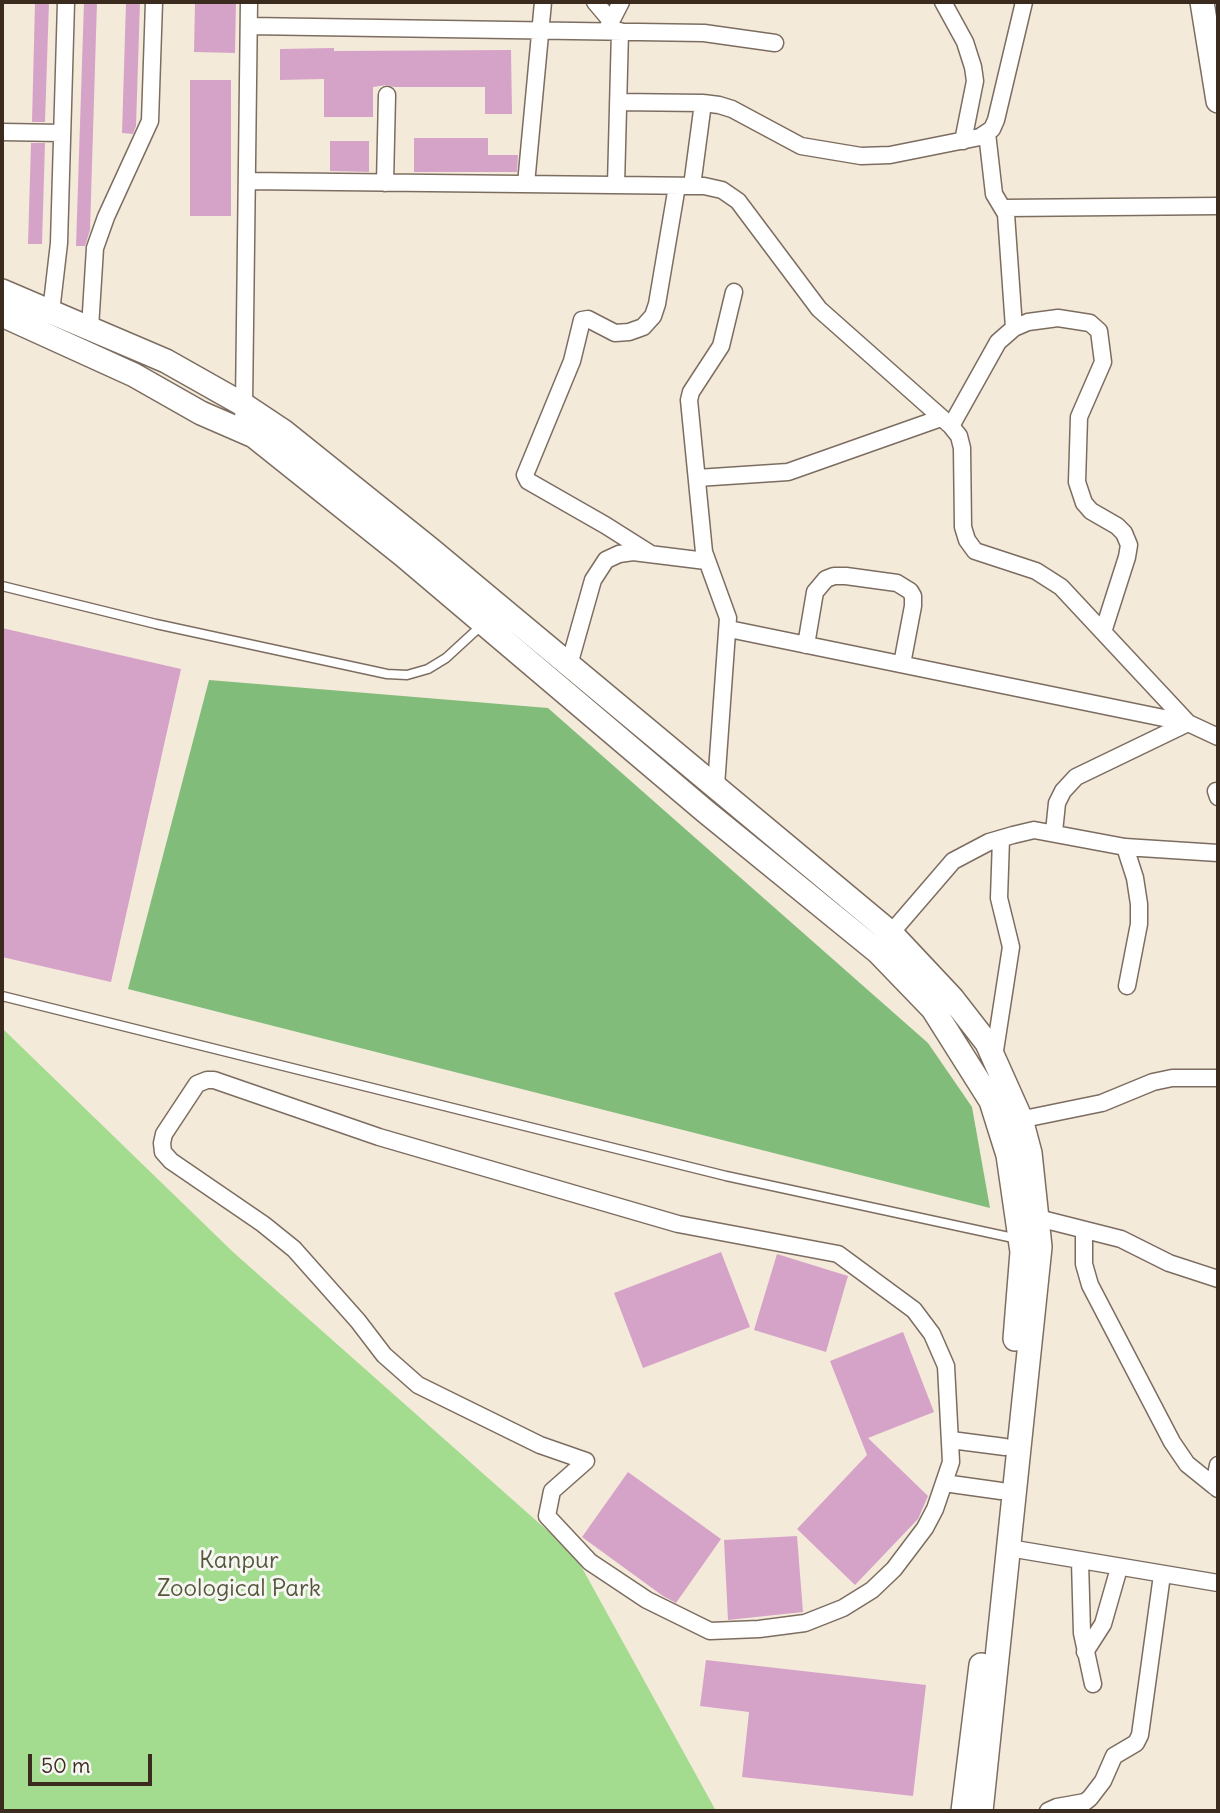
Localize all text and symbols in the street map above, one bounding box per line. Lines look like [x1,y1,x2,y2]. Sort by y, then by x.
park label: Kanpur Zoological Park [157,1547,321,1603]
scale bar [32,1740,156,1784]
text: 50 m [41,1752,90,1779]

